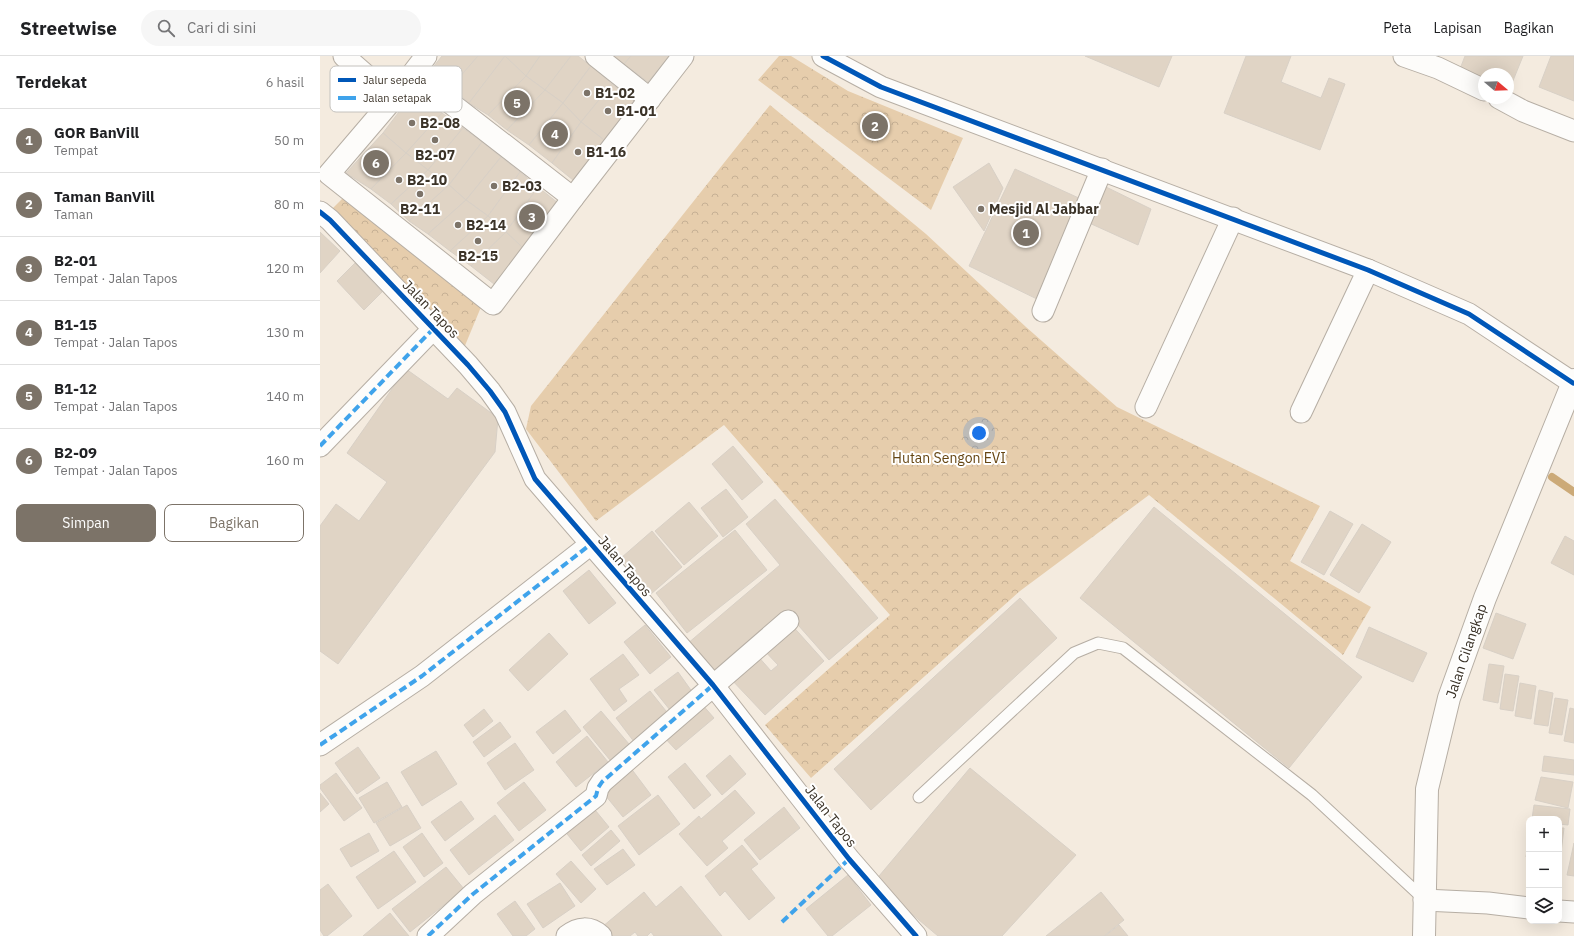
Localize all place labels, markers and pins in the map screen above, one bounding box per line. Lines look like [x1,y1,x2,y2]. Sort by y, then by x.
place label: B1-02 [595,84,635,102]
pin: 5 [504,88,530,118]
marker: B1-02 [582,88,592,98]
place label: B1-01 [616,102,657,120]
marker: B1-01 [603,106,613,116]
pin: 2 [862,111,888,141]
place label: B2-08 [420,114,460,132]
marker: B2-08 [407,118,417,128]
pin: 4 [542,119,568,149]
marker: B2-07 [430,135,440,145]
place label: B1-16 [586,143,626,161]
place label: B2-07 [415,146,455,164]
marker: B1-16 [573,147,583,157]
pin: 6 [363,148,389,178]
place label: B2-10 [407,171,447,189]
marker: B2-10 [394,175,404,185]
place label: B2-03 [502,177,542,195]
marker: B2-03 [489,181,499,191]
marker: B2-11 [415,189,425,199]
place label: B2-11 [400,200,441,218]
place label: Mesjid Al Jabbar [989,200,1099,218]
pin: 3 [519,202,545,232]
marker: Mesjid Al Jabbar [976,204,986,214]
place label: B2-14 [466,216,506,234]
pin: 1 [1013,218,1039,248]
marker: B2-14 [453,220,463,230]
marker: B2-15 [473,236,483,246]
place label: B2-15 [458,247,498,265]

